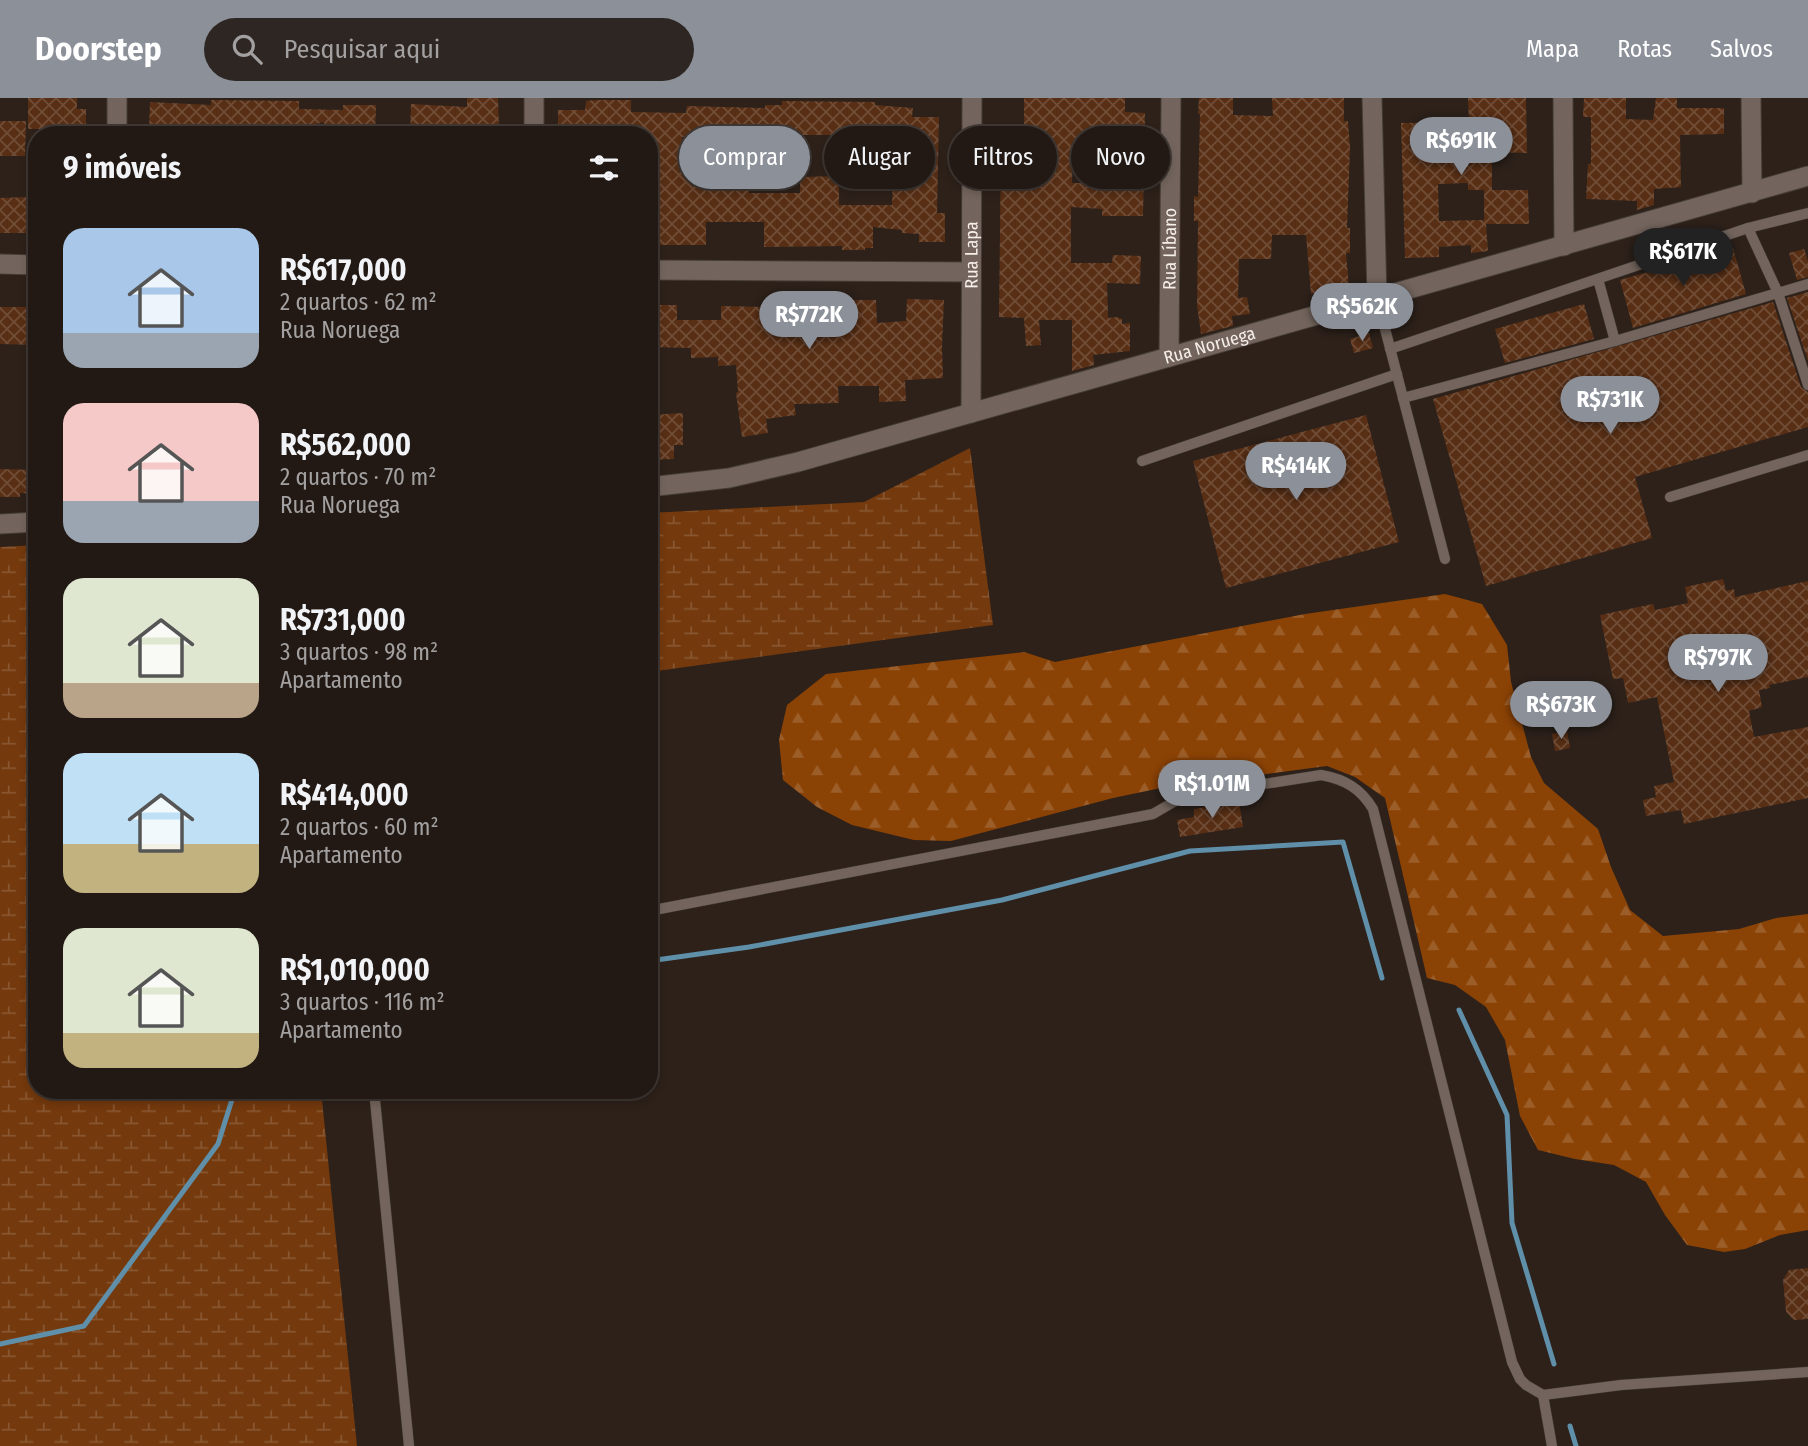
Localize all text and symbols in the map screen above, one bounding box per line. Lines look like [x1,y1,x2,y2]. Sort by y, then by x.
search box [204,18,694,81]
text: Doorstep [35,29,162,69]
icon: search [228,30,266,68]
text: Pesquisar aqui [284,34,440,65]
text: Mapa [1526,35,1579,63]
text: Rotas [1617,35,1672,63]
text: Salvos [1710,35,1773,63]
pin: R$691K [1404,118,1518,177]
chip: Comprar [679,126,810,189]
chip: Alugar [824,126,935,189]
chip: Filtros [949,126,1057,189]
chip: Novo [1071,126,1170,189]
text: R$691K [1426,126,1496,154]
icon: filters [585,149,623,187]
text: 9 imóveis [63,150,181,186]
street label: Rua Líbano [1159,208,1181,290]
street label: Rua Lapa [960,221,983,289]
pin: R$617K [1626,228,1740,288]
text: R$617K [1649,237,1717,265]
text: R$617,000 [280,252,407,288]
icon: home [119,256,203,340]
pin: R$562K [1305,284,1419,343]
text: 2 quartos · 62 m² [280,288,437,316]
pin: R$772K [752,292,866,351]
text: R$562K [1326,292,1398,320]
text: R$772K [775,300,843,328]
text: Rua Noruega [280,316,400,344]
street label: Rua Noruega [1161,322,1258,369]
pin: R$731K [1553,376,1667,436]
text: R$731K [1576,385,1644,413]
text: R$562,000 [280,427,411,463]
icon: home [119,431,203,515]
pin: R$414K [1239,442,1353,502]
text: R$414K [1261,451,1331,479]
text: 2 quartos · 70 m² [280,463,436,491]
text: Rua Noruega [280,491,400,519]
text: R$731,000 [280,602,406,638]
icon: home [119,606,203,690]
pin: R$797K [1661,634,1775,694]
text: 3 quartos · 98 m² [280,638,438,666]
text: R$797K [1684,643,1752,671]
text: Apartamento [280,666,403,694]
pin: R$673K [1504,682,1618,741]
text: R$673K [1526,690,1596,718]
pin: R$1.01M [1147,760,1277,820]
text: R$1.01M [1174,769,1250,797]
text: R$414,000 [280,777,409,813]
icon: home [119,781,203,865]
text: 2 quartos · 60 m² [280,813,439,841]
text: Apartamento [280,841,403,869]
text: R$1,010,000 [280,952,430,988]
icon: home [119,956,203,1040]
text: 3 quartos · 116 m² [280,988,445,1016]
text: Apartamento [280,1016,403,1044]

